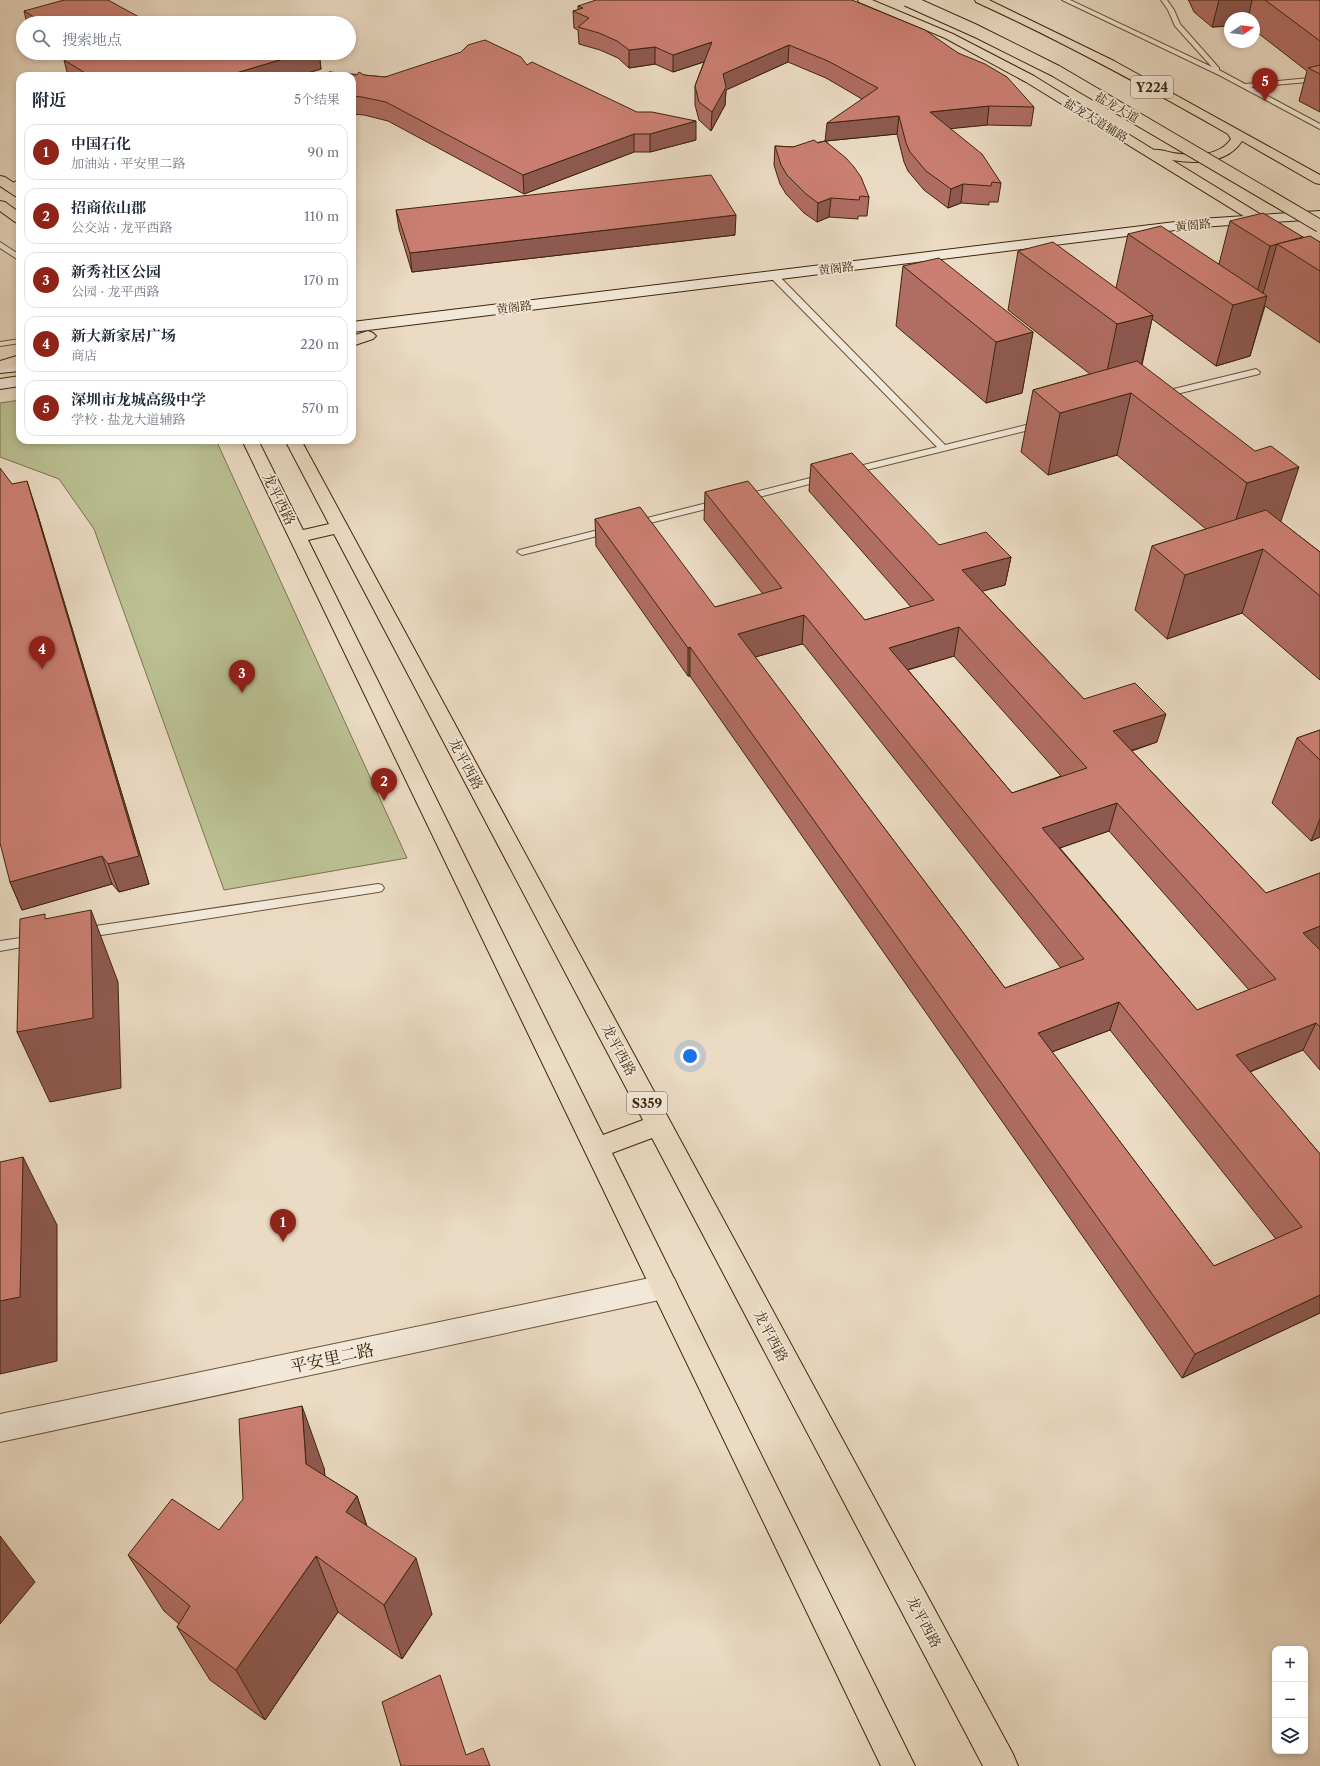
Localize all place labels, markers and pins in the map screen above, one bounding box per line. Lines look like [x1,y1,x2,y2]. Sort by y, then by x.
pin: 5 [1252,68,1278,101]
pin: 4 [29,636,55,669]
pin: 3 [229,660,255,693]
pin: 2 [371,768,397,801]
pin: 1 [270,1209,296,1242]

